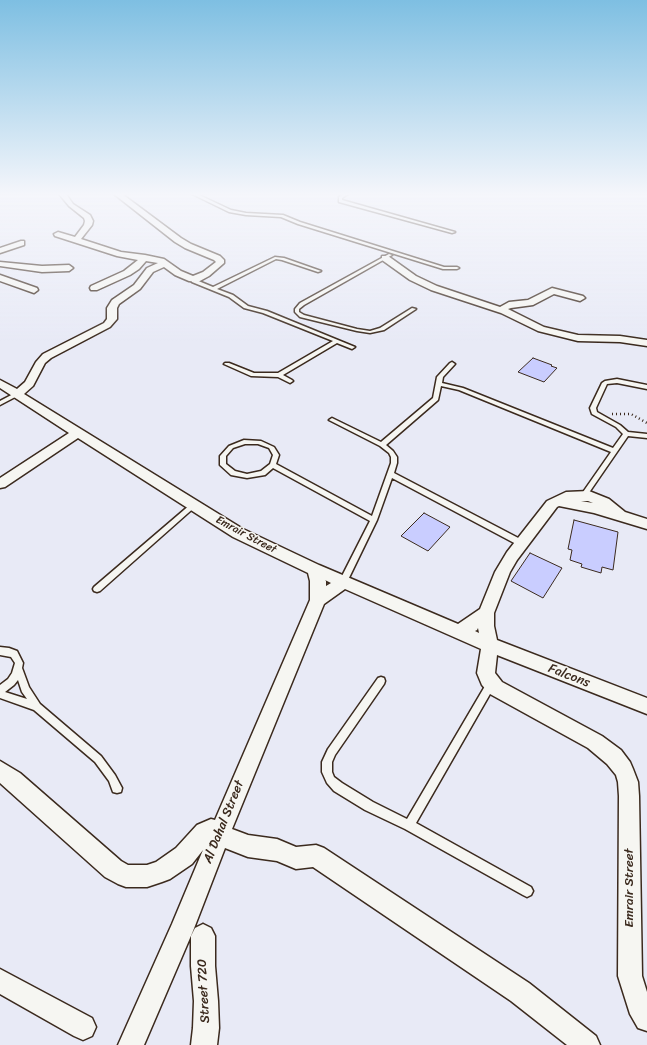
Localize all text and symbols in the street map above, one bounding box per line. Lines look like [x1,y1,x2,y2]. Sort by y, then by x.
street label: Emrair Street [213,513,279,557]
street label: Falcons [546,661,592,691]
street label: Al Dahal Street [200,778,248,866]
street label: Emrair Street [622,848,638,928]
street label: Street 720 [195,958,213,1024]

